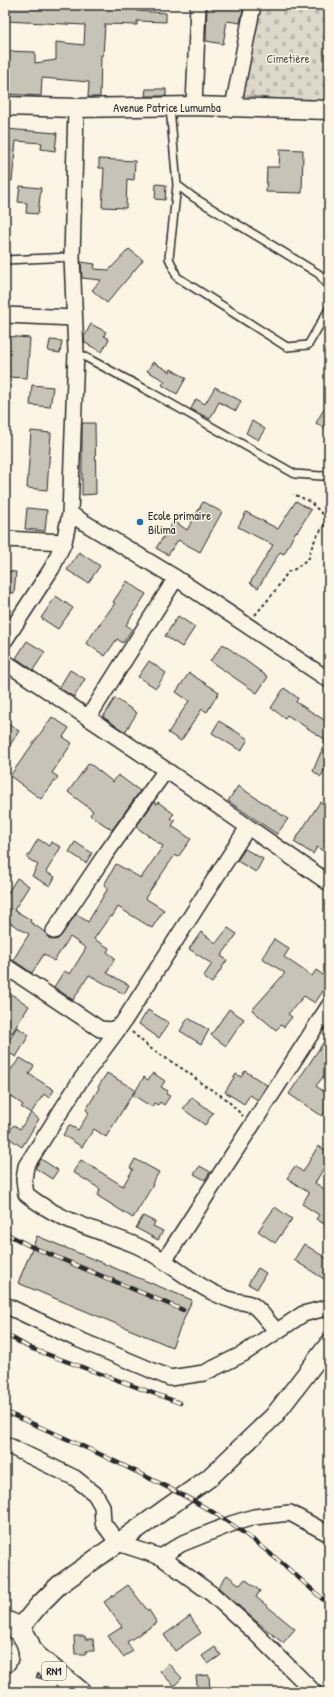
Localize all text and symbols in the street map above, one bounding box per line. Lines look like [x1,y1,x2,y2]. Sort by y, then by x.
park label: Cimetière [266,50,310,67]
street label: Avenue Patrice Lumumba [113,99,221,116]
place label: Ecole primaire Bilima [148,507,211,538]
marker: Ecole primaire Bilima [135,517,145,527]
road number: RN1 [42,1662,66,1680]

